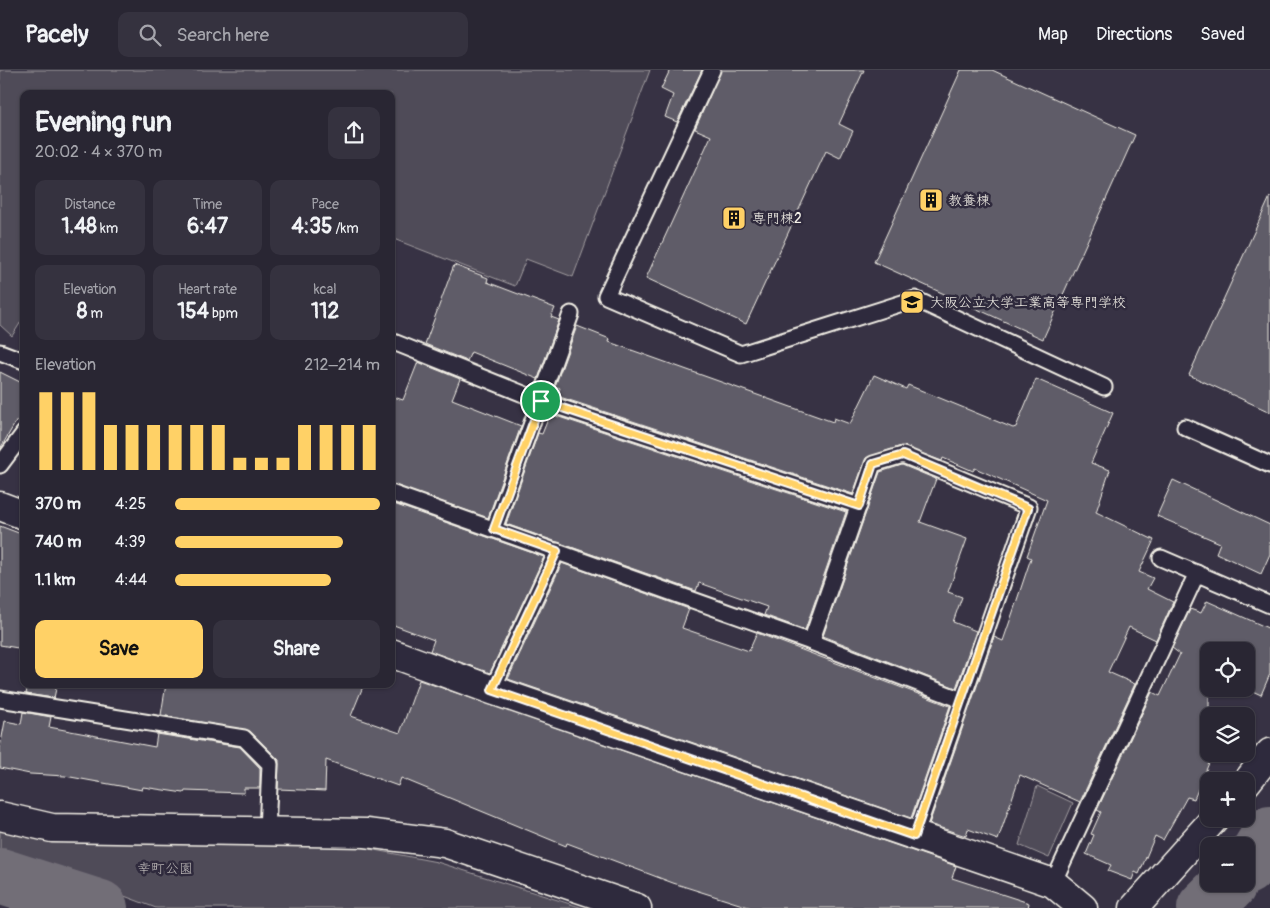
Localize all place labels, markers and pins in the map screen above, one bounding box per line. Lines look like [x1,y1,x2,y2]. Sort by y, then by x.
building icon: 教養棟 [918,187,944,213]
place label: 教養棟 [948,192,991,209]
building icon: 専門棟2 [721,205,747,231]
place label: 専門棟2 [752,210,802,227]
school or university icon: 大阪公立大学工業高等専門学校 [899,289,925,315]
place label: 大阪公立大学工業高等専門学校 [930,294,1126,311]
pin [520,380,562,422]

